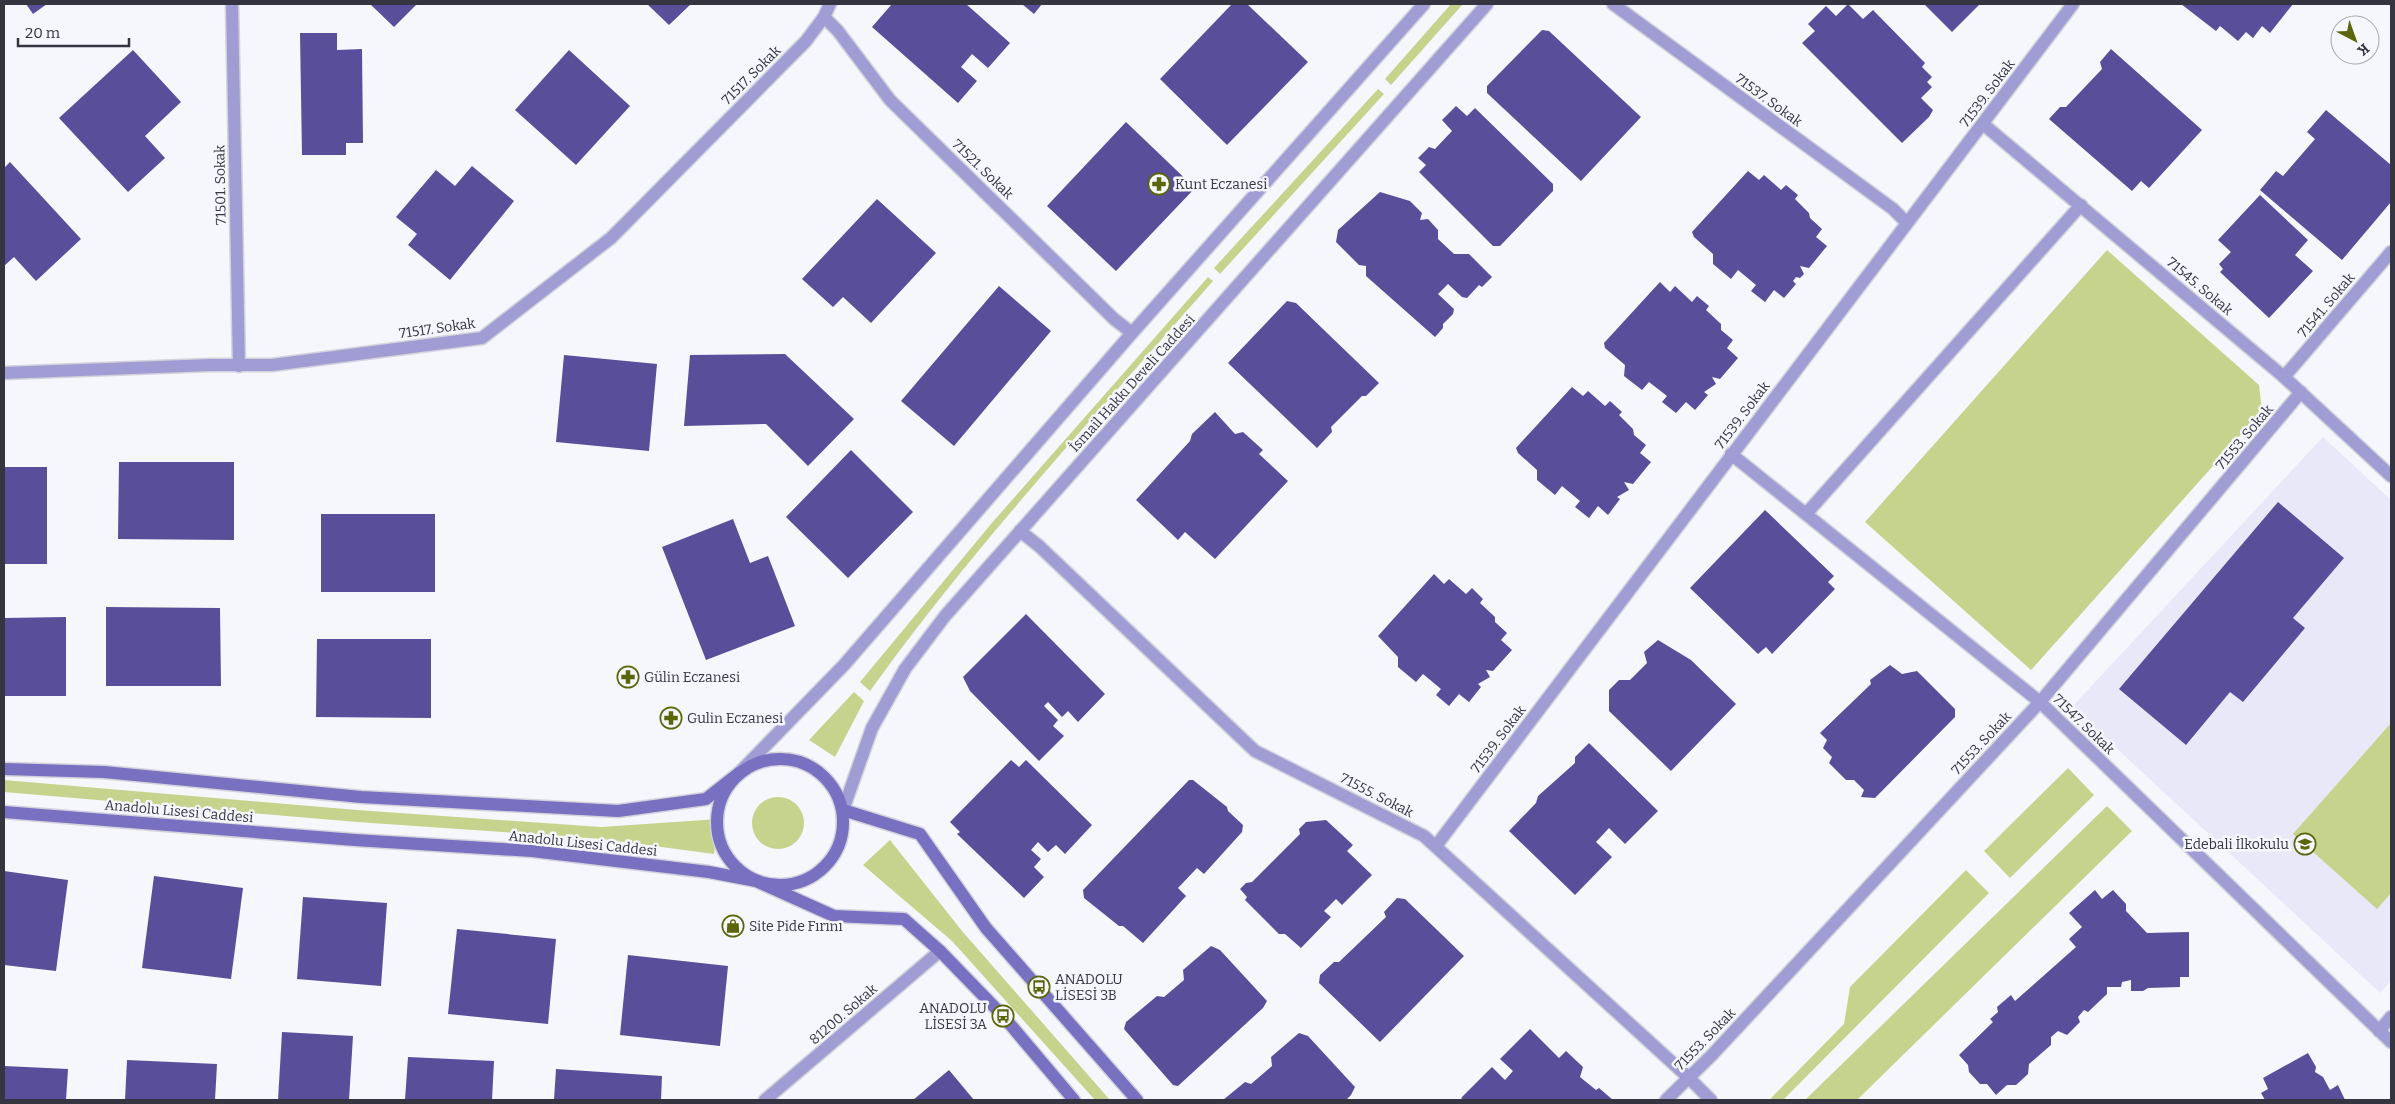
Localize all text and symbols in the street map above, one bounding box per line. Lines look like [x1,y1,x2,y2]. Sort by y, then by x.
scale bar [18,15,129,47]
north arrow [2330,15,2380,65]
text: 20 m [25,24,61,42]
text: K [2354,40,2373,59]
street label: 71517. Sokak [718,42,785,108]
street label: 71539. Sokak [1956,56,2018,131]
street label: 71537. Sokak [1732,70,1806,131]
street label: 71521. Sokak [948,136,1017,203]
street label: 71501. Sokak [211,145,230,225]
pharmacy icon: Kunt Eczanesi [1147,172,1171,196]
place label: Kunt Eczanesi [1175,176,1267,193]
street label: 71545. Sokak [2163,254,2236,319]
street label: 71541. Sokak [2294,269,2358,341]
street label: İsmail Hakkı Develi Caddesi [1066,311,1199,456]
street label: 71517. Sokak [398,315,476,342]
street label: 71539. Sokak [1711,378,1773,453]
street label: 71553. Sokak [2212,401,2277,473]
pharmacy icon: Gülin Eczanesi [616,665,640,689]
place label: Gülin Eczanesi [644,669,740,686]
street label: 71547. Sokak [2049,691,2118,758]
street label: 71539. Sokak [1467,702,1529,777]
pharmacy icon: Gulin Eczanesi [659,706,683,730]
street label: 71553. Sokak [1948,708,2015,778]
place label: Gulin Eczanesi [687,710,783,727]
street label: 71555. Sokak [1337,770,1416,821]
street label: Anadolu Lisesi Caddesi [104,797,254,826]
street label: Anadolu Lisesi Caddesi [508,827,658,860]
school or university icon: Edebali İlkokulu [2293,832,2317,856]
place label: Edebali İlkokulu [2184,836,2289,853]
shop icon: Site Pide Fırını [721,914,745,938]
place label: Site Pide Fırını [749,918,843,935]
place label: ANADOLU LİSESİ 3B [1055,971,1123,1004]
bus stop icon: ANADOLU LİSESİ 3B [1027,975,1051,999]
street label: 81200. Sokak [806,980,881,1048]
place label: ANADOLU LİSESİ 3A [919,1000,988,1033]
bus stop icon: ANADOLU LİSESİ 3A [991,1004,1015,1028]
street label: 71553. Sokak [1671,1005,1739,1074]

